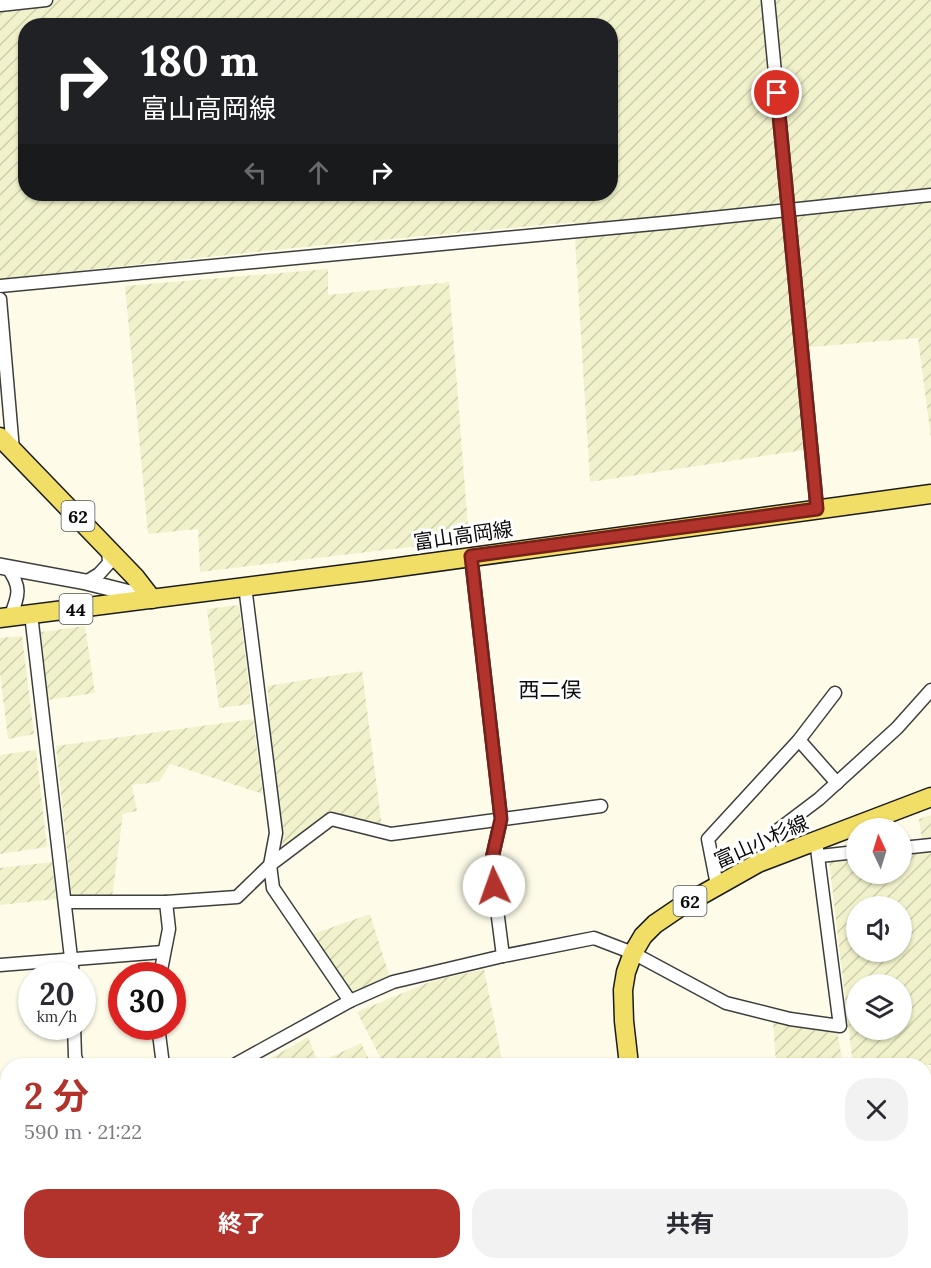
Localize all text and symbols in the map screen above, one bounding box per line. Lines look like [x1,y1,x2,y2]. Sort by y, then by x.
text: 180 m [141,34,258,88]
icon: right [42,42,120,120]
pin [751,67,802,118]
icon: arrive [760,76,793,109]
text: 富山高岡線 [141,91,276,125]
icon: left [239,156,272,189]
icon: ahead [302,156,335,189]
icon: right [365,156,398,189]
road number: 62 [62,501,94,531]
street label: 富山高岡線 [412,516,514,554]
road number: 44 [60,594,92,624]
district label: 西二俣 [519,676,582,703]
street label: 富山小杉線 [710,809,812,873]
north arrow [846,818,912,884]
map controls [846,818,912,1040]
position arrow [462,854,526,918]
road number: 62 [674,886,706,916]
button: sound [846,896,912,962]
speed limit sign: 30 [108,962,186,1040]
button: layers [846,974,912,1040]
text: 20 [39,975,75,1013]
text: km/h [37,1007,77,1026]
text: 2 分 [24,1073,89,1119]
button: close [845,1078,908,1141]
text: 590 m · 21:22 [24,1119,142,1144]
button: 終了 [24,1189,460,1258]
button: 共有 [472,1189,908,1258]

